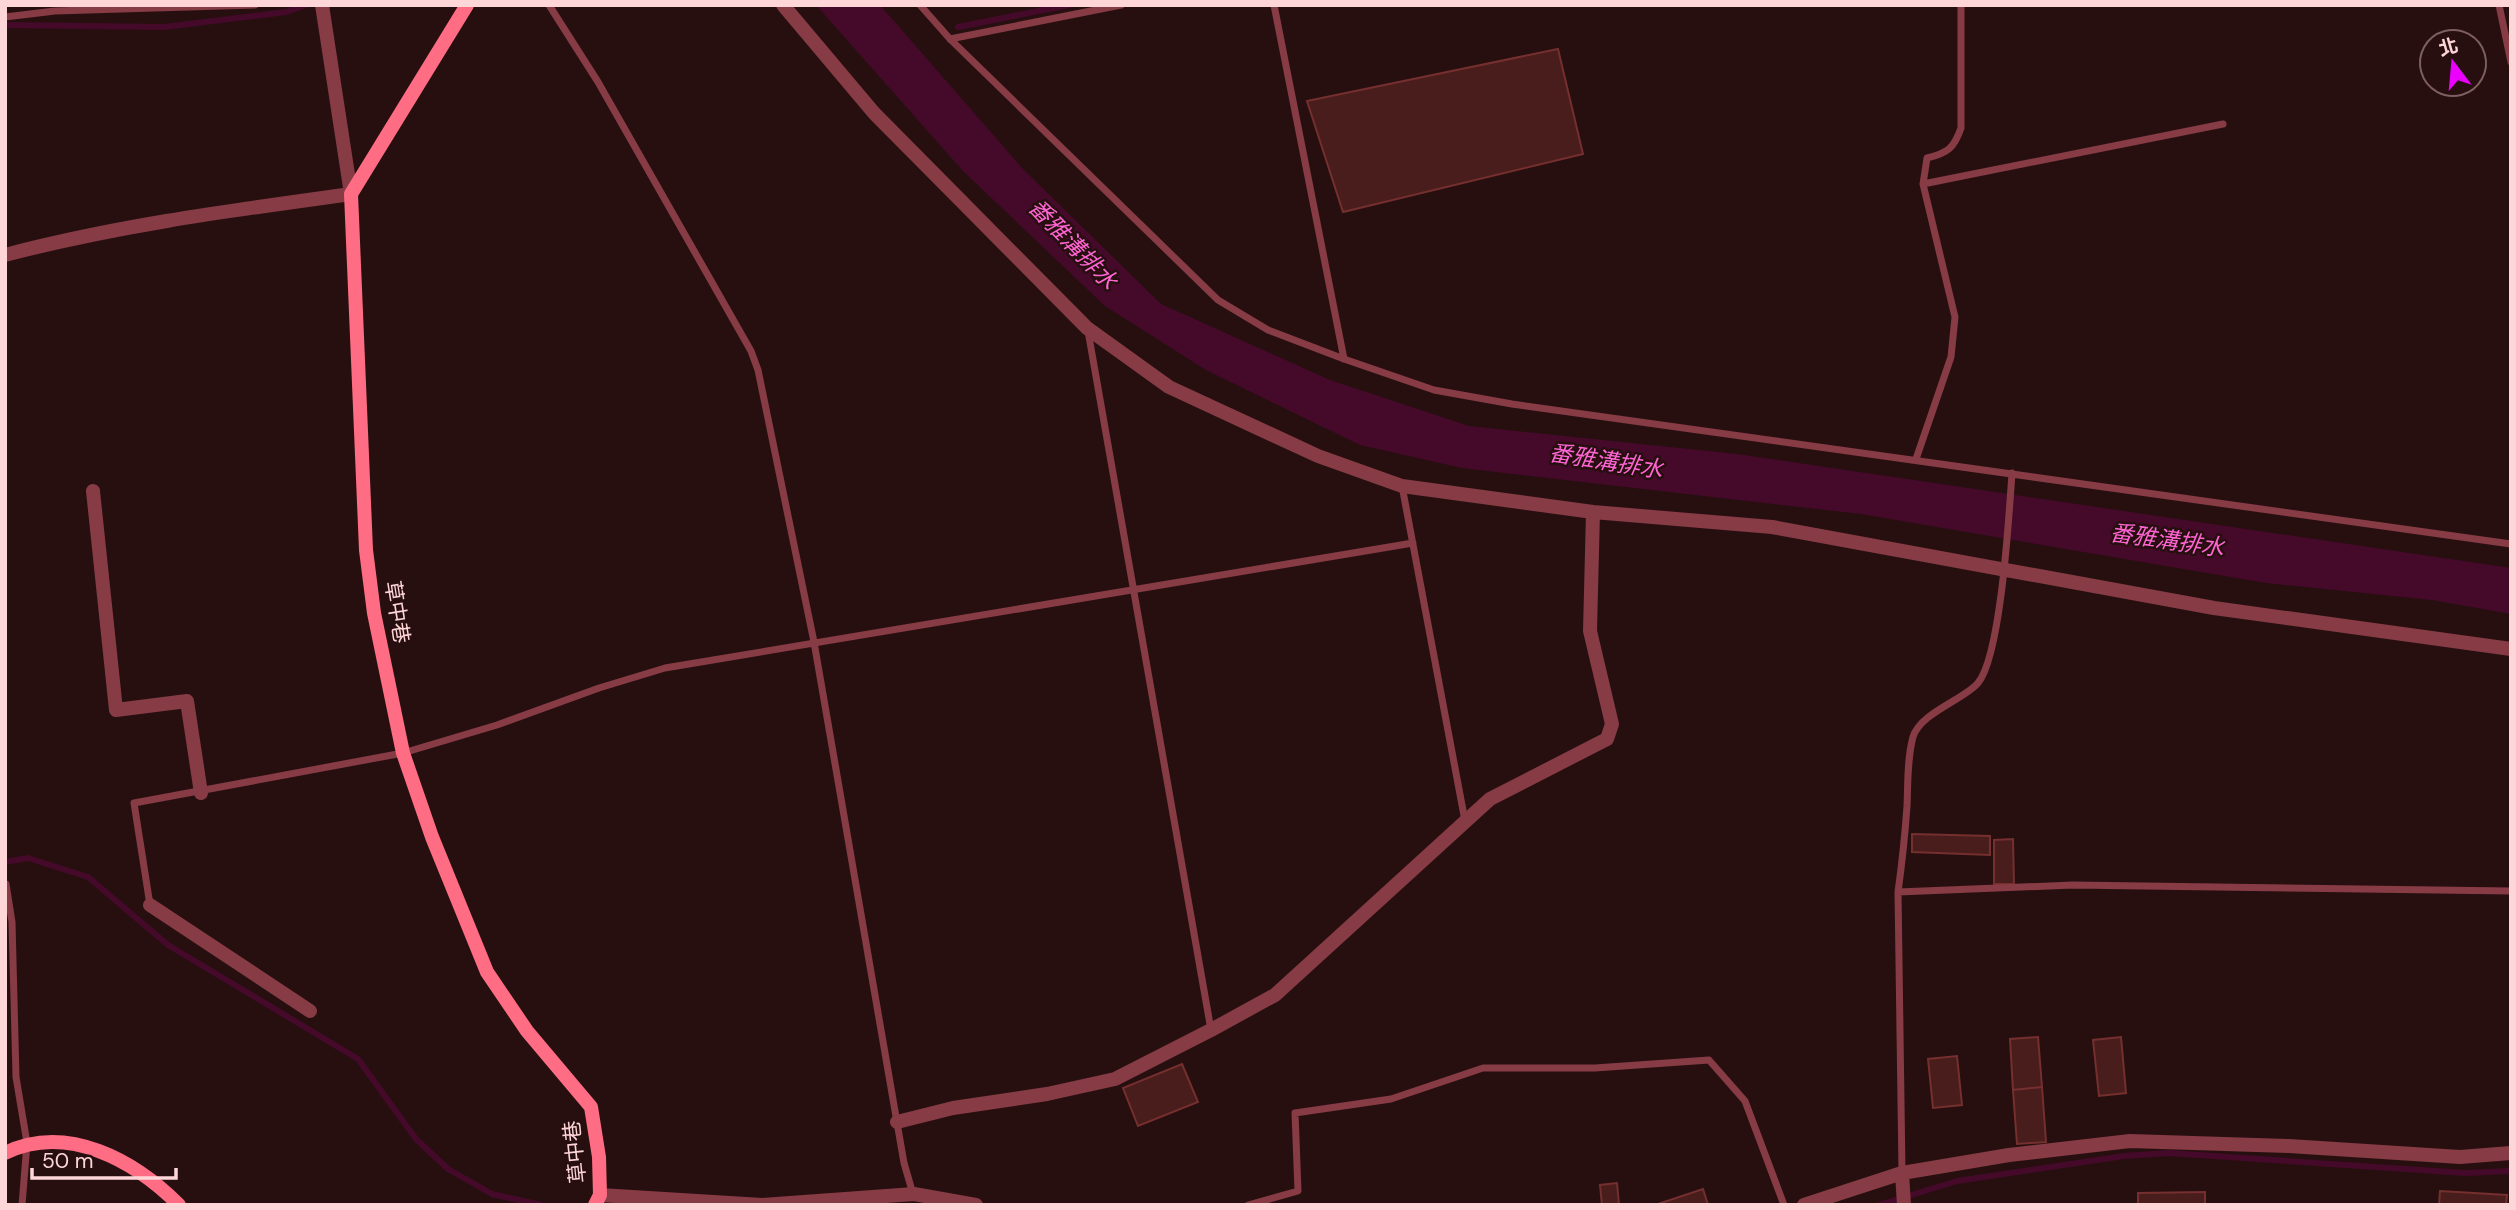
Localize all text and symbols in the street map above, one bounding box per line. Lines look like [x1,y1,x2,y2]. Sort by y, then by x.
north arrow [2418,28,2488,98]
text: 北 [2436,33,2461,62]
water label: 番雅溝排水 [1022,192,1124,297]
water label: 番雅溝排水 [1547,437,1666,485]
water label: 番雅溝排水 [2108,517,2227,563]
street label: 草中巷 [378,579,416,645]
street label: 草中巷 [558,1119,592,1185]
scale bar [32,1136,175,1180]
text: 50 m [42,1147,93,1175]

